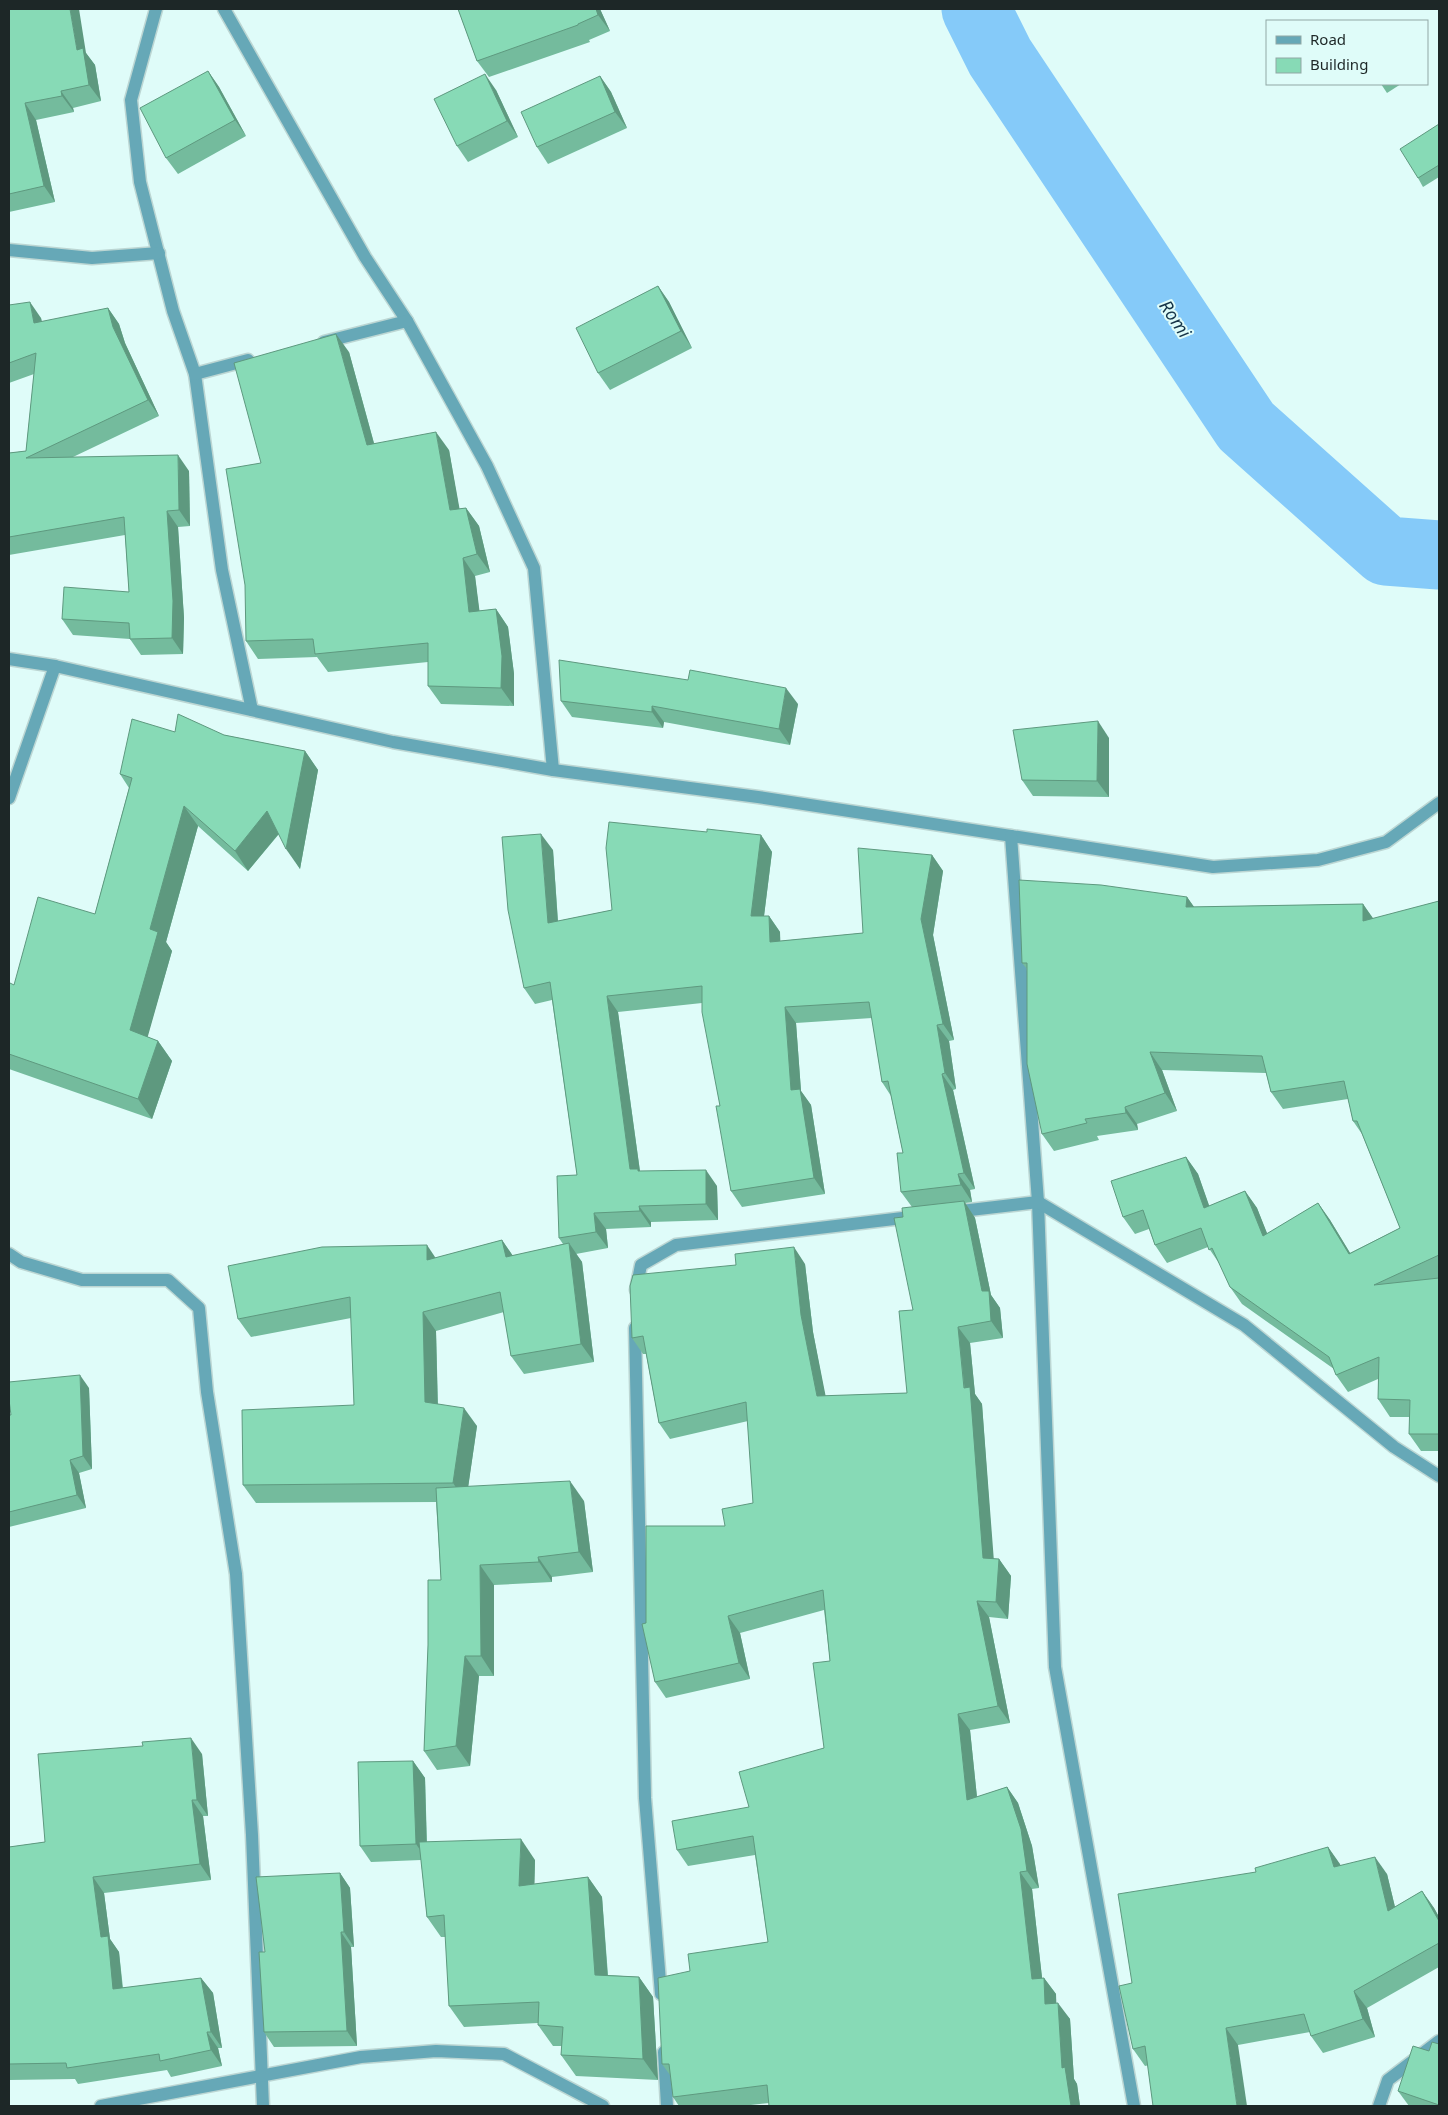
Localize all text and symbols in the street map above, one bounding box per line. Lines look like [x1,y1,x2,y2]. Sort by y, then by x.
legend [1266,20,1428,85]
text: Road [1310,29,1346,49]
text: Building [1310,54,1368,74]
water label: Romi [1154,295,1197,342]

